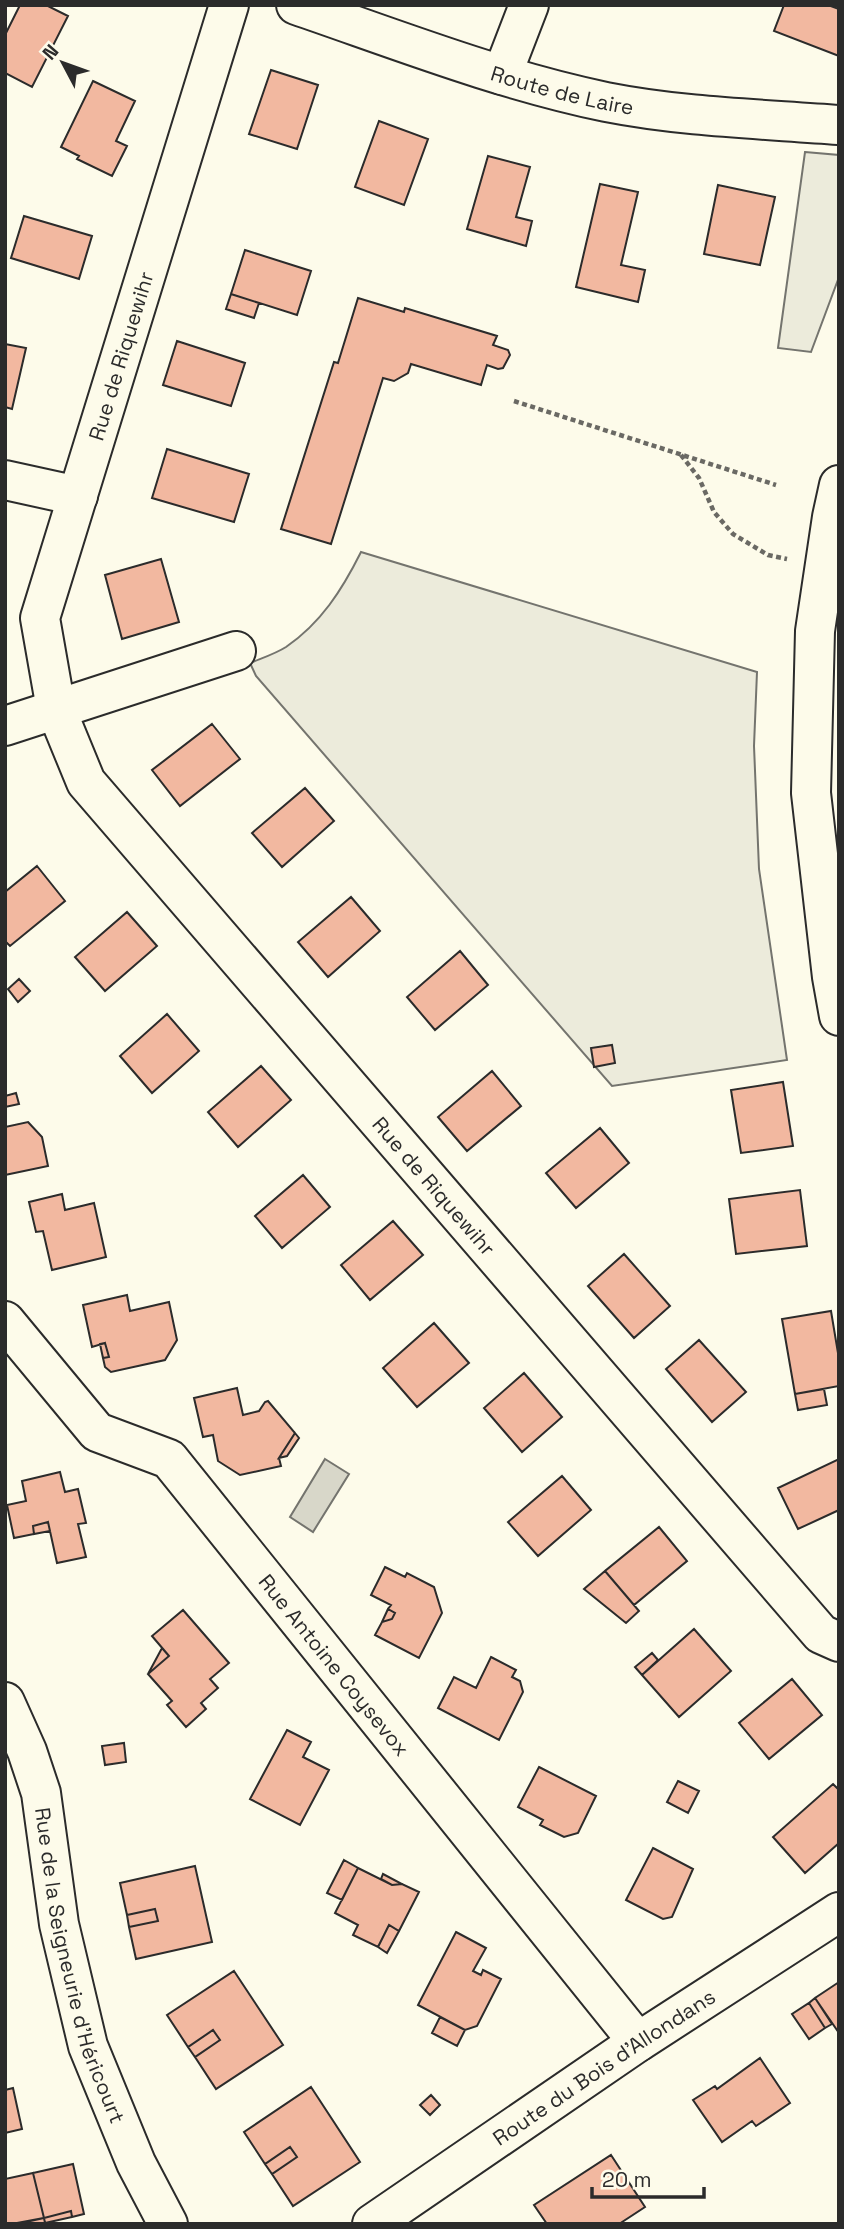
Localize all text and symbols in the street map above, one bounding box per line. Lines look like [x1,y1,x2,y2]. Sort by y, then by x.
north arrow [28,28,98,98]
text: N [37,39,64,65]
street label: Route de Laire [488,59,636,120]
street label: Rue de Riquewihr [83,268,160,444]
street label: Rue de Riquewihr [367,1111,502,1261]
street label: Rue Antoine Coysevox [253,1568,416,1761]
street label: Rue de la Seigneurie d'Héricourt [30,1805,132,2127]
street label: Route du Bois d'Allondans [487,1982,720,2151]
scale bar [592,2156,704,2200]
text: 20 m [602,2166,652,2193]

